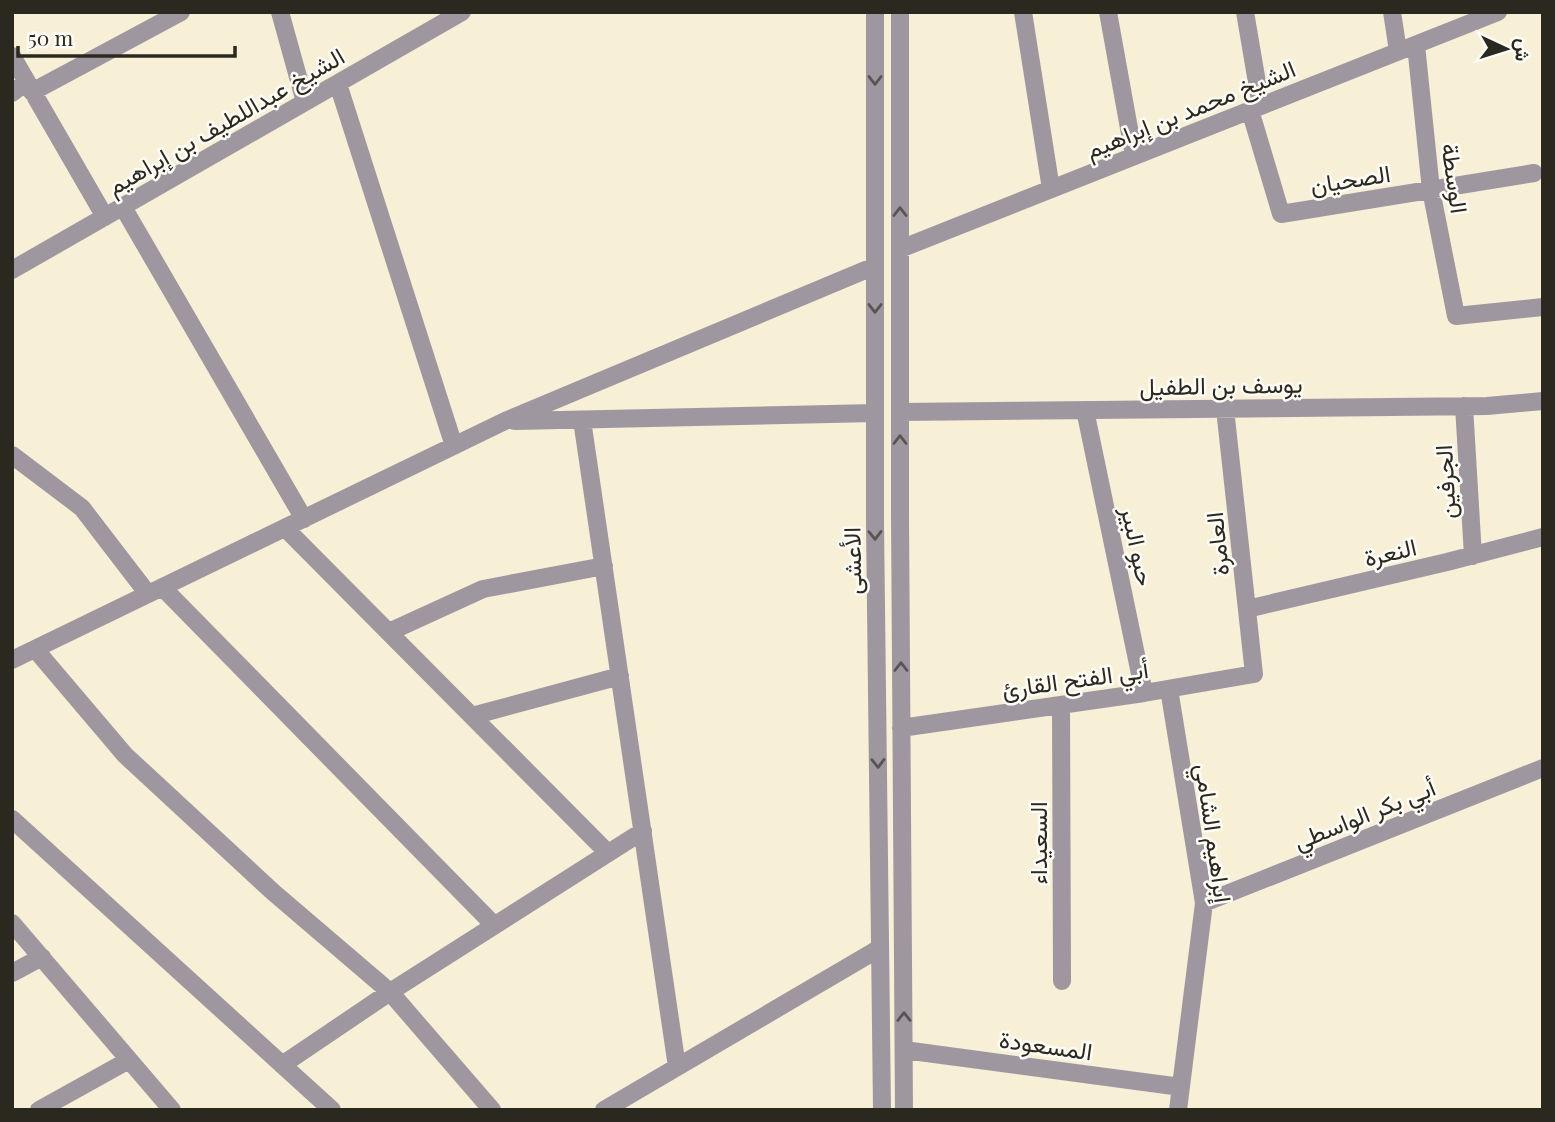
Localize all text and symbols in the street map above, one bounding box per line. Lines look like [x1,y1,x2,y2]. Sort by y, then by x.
scale bar [18,14,234,58]
north arrow [1471,14,1541,84]
text: 50 m [28,23,74,51]
text: ش [1510,38,1538,63]
street label: الشيخ عبداللطيف بن إبراهيم [101,39,351,204]
street label: الشيخ محمد بن إبراهيم [1080,51,1301,168]
one-way arrow [867,76,883,86]
street label: الوسطة [1434,141,1477,215]
street label: الصحيان [1308,156,1392,200]
one-way arrow [892,206,908,217]
one-way arrow [867,303,883,314]
street label: يوسف بن الطفيل [1139,367,1303,402]
one-way arrow [892,434,908,444]
street label: الجرفين [1426,444,1463,520]
street label: حبو البير [1114,502,1163,589]
street label: العامرة [1197,510,1236,577]
street label: الأعشى [834,527,868,595]
street label: النعرة [1361,529,1420,574]
one-way arrow [867,531,883,541]
street label: أبي الفتح القارئ [1000,652,1152,709]
one-way arrow [893,661,909,672]
one-way arrow [870,758,886,769]
street label: إبراهيم الشامي [1184,761,1241,905]
street label: أبي بكر الواسطي [1288,770,1442,861]
street label: السعيداء [1021,801,1053,885]
one-way arrow [896,1011,912,1022]
street label: المسعودة [997,1022,1095,1067]

